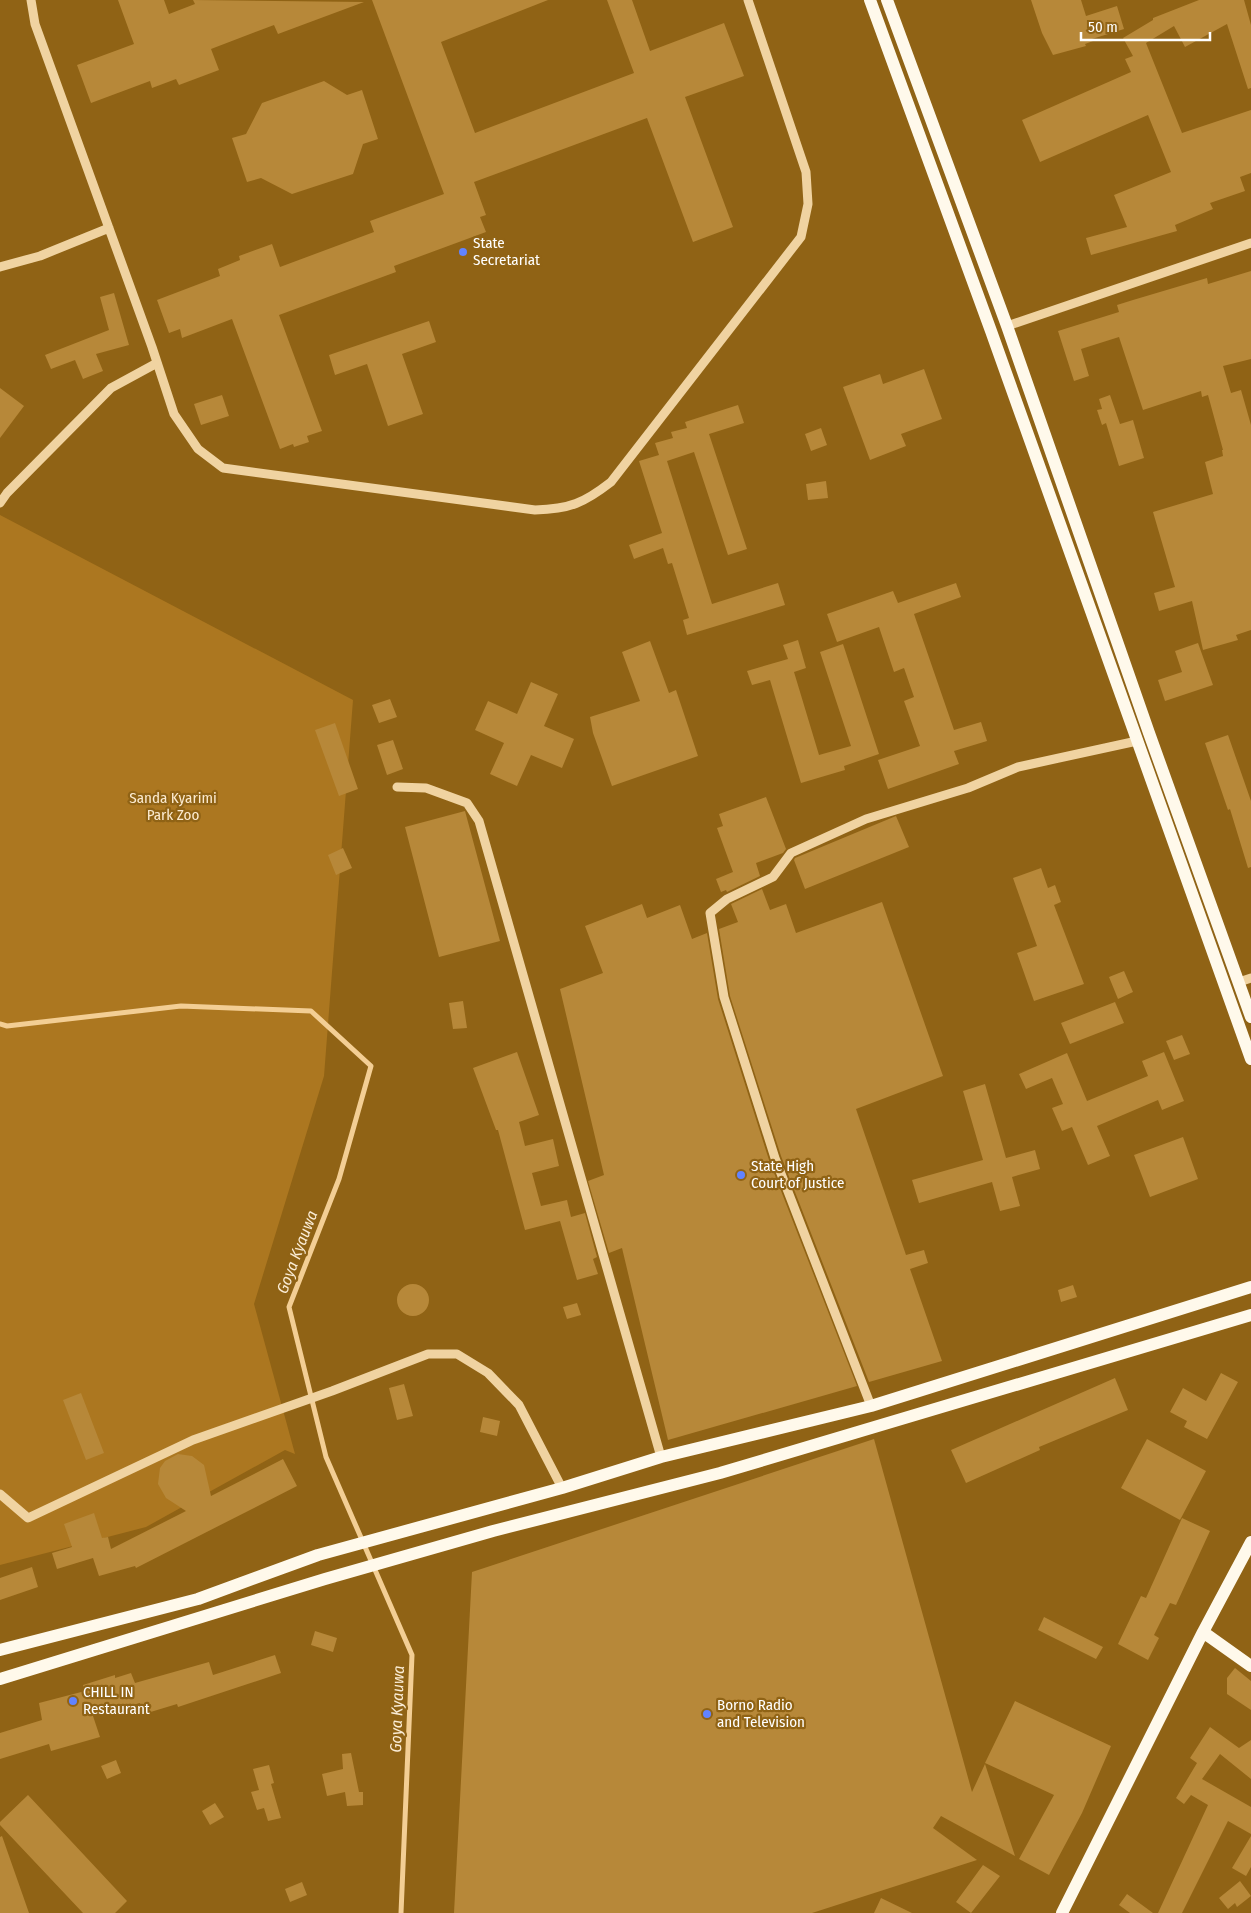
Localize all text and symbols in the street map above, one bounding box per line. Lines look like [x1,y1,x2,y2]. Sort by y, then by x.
scale bar [1081,10,1210,42]
text: 50 m [1088,18,1118,36]
place label: State Secretariat [473,234,540,269]
marker: State Secretariat [457,246,469,258]
park label: Sanda Kyarimi Park Zoo [129,789,217,824]
place label: State High Court of Justice [751,1157,844,1192]
marker: State High Court of Justice [735,1169,747,1181]
water label: Goya Kyauwa [273,1208,321,1296]
water label: Goya Kyauwa [386,1665,408,1753]
place label: CHILL IN Restaurant [83,1683,150,1718]
marker: CHILL IN Restaurant [67,1695,79,1707]
place label: Borno Radio and Television [717,1696,805,1731]
marker: Borno Radio and Television [701,1708,713,1720]

